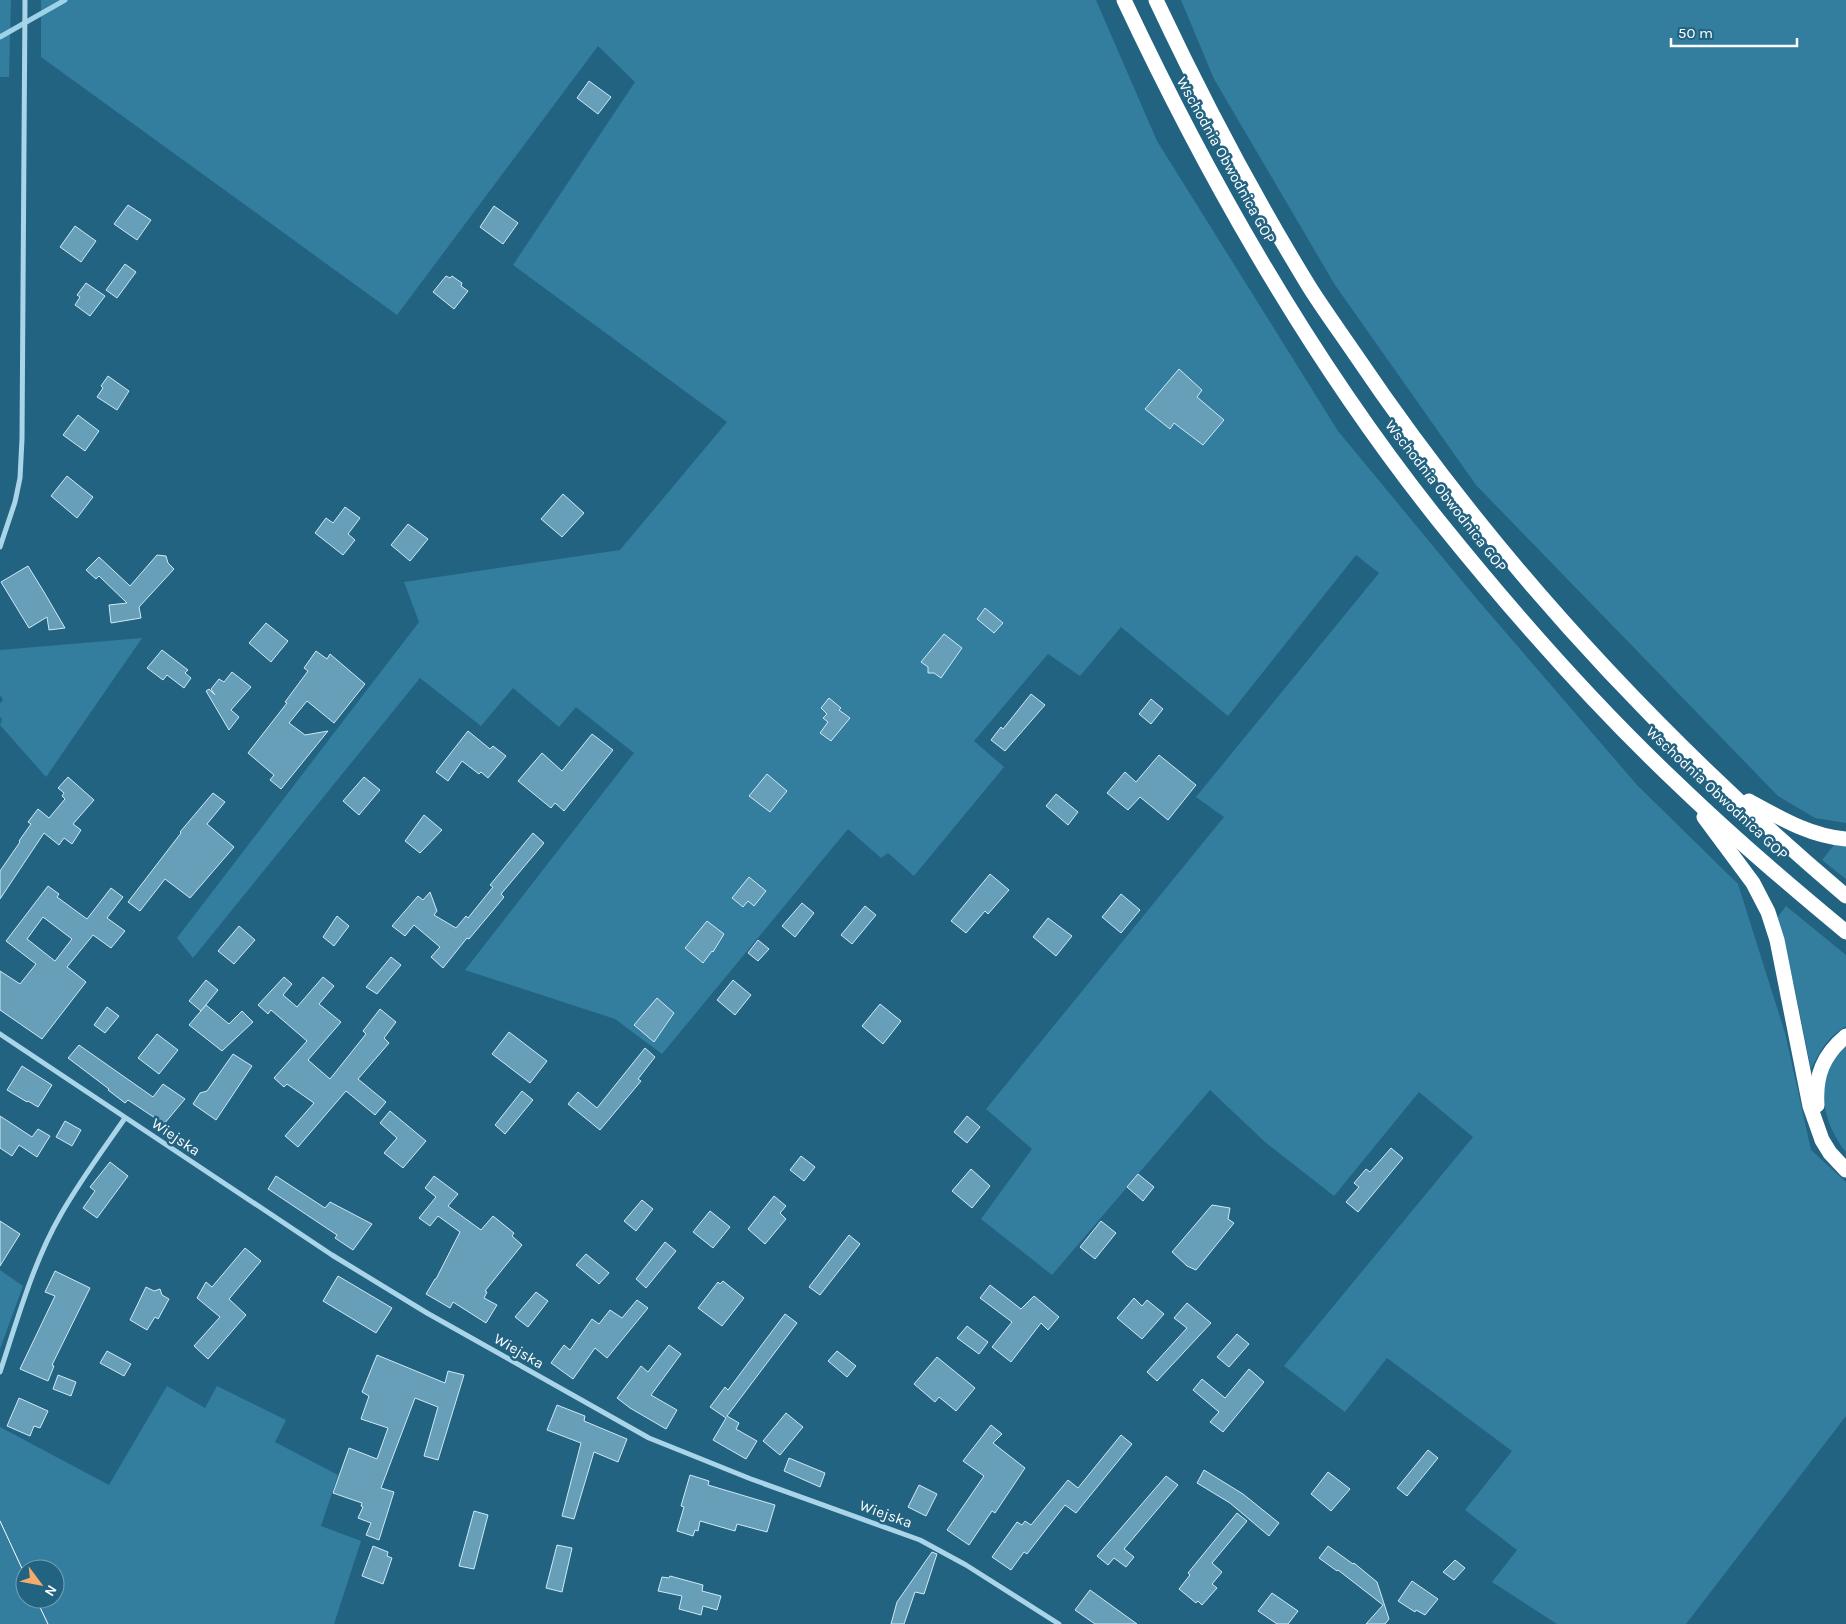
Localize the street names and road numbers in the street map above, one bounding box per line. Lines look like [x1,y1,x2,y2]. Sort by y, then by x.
street label: Wschodnia Obwodnica GOP [1173,74,1279,246]
street label: Wschodnia Obwodnica GOP [1381,417,1511,575]
street label: Wschodnia Obwodnica GOP [1642,723,1792,863]
street label: Wiejska [148,1114,204,1160]
street label: Wiejska [491,1329,547,1373]
street label: Wiejska [857,1496,915,1532]

